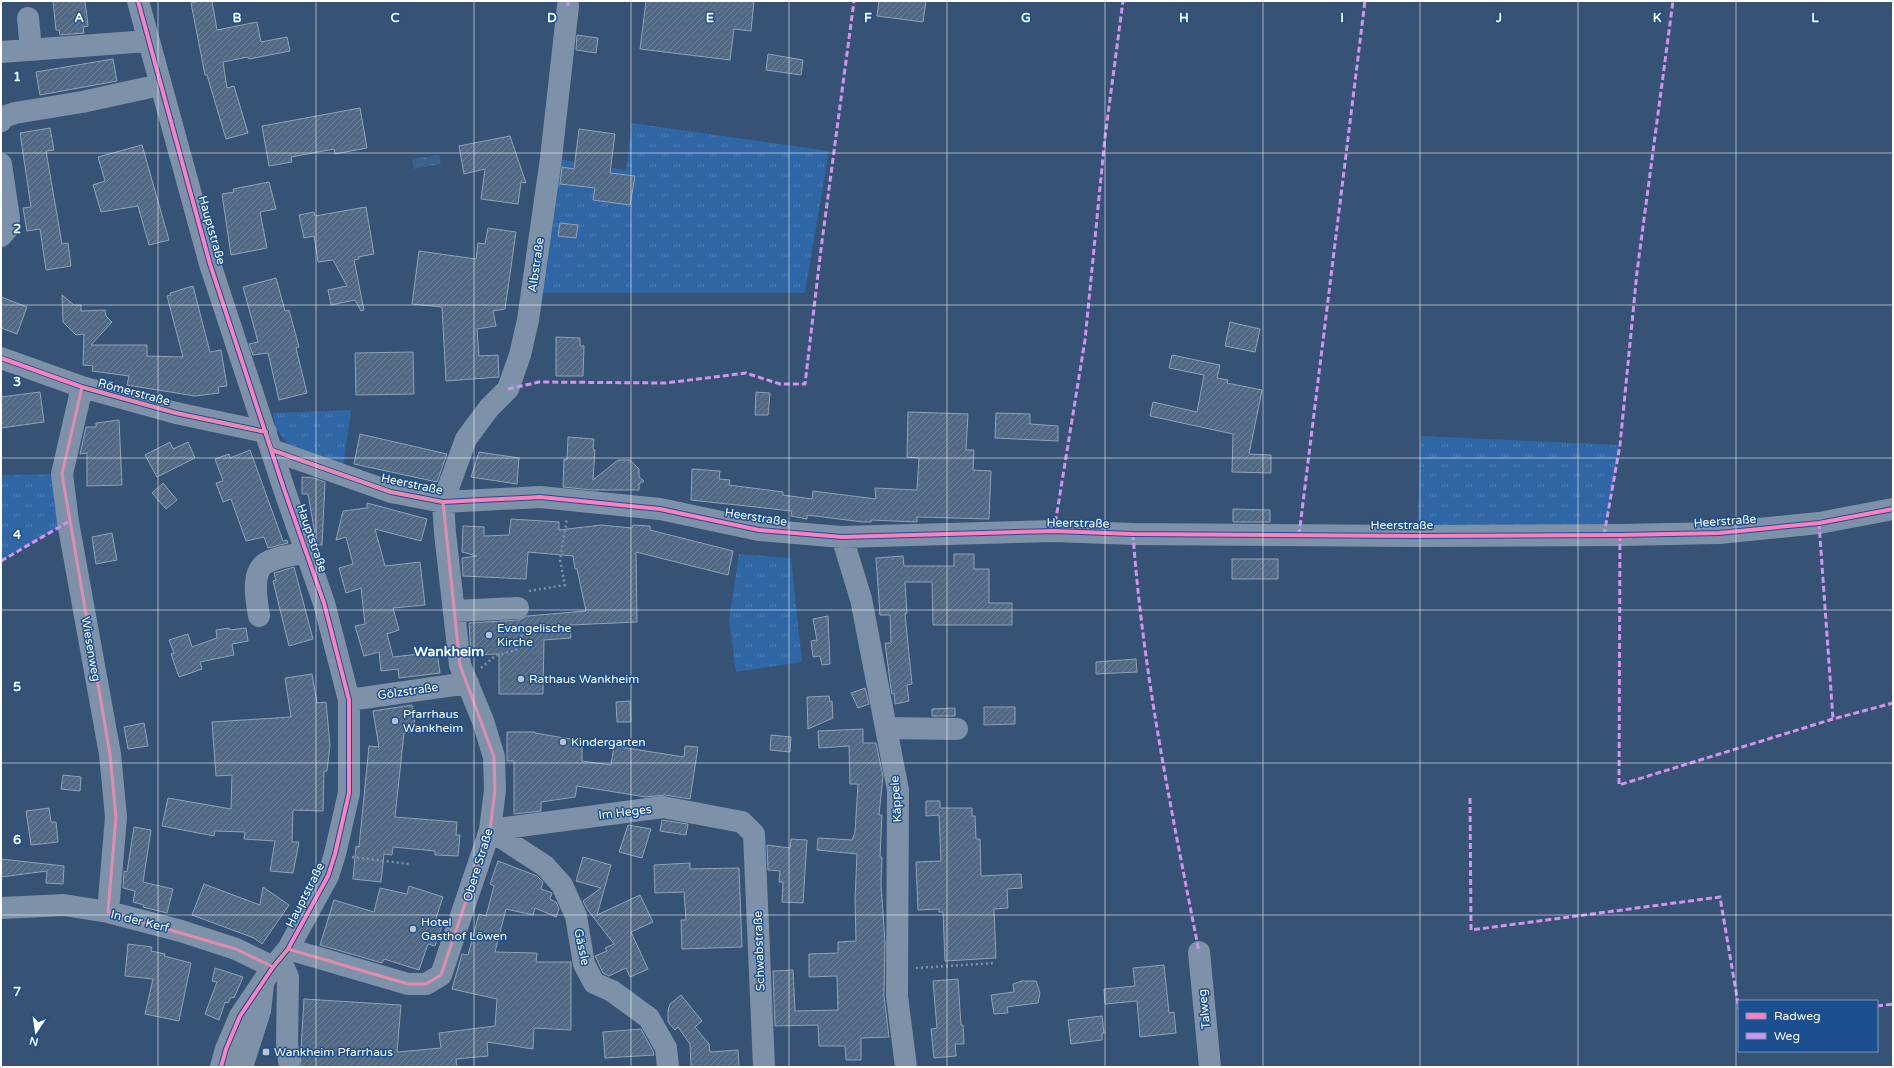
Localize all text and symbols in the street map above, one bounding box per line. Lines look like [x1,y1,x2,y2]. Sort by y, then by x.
text: A [74,10,84,26]
text: B [232,10,242,26]
text: C [390,10,400,26]
text: D [547,10,557,26]
text: E [706,10,714,26]
text: F [864,10,872,26]
text: G [1021,10,1031,26]
text: H [1179,10,1189,26]
text: I [1340,10,1344,26]
text: J [1495,10,1502,26]
text: K [1653,10,1662,26]
text: L [1811,10,1819,26]
text: 1 [13,69,21,85]
street label: Hauptstraße [195,194,229,266]
text: 2 [13,221,21,237]
street label: Albstraße [525,237,547,293]
text: 3 [13,374,21,390]
street label: Römerstraße [96,376,172,408]
street label: Heerstraße [380,471,444,497]
street label: Hauptstraße [294,502,330,574]
street label: Heerstraße [724,505,788,529]
street label: Heerstraße [1693,512,1757,530]
street label: Heerstraße [1046,515,1110,531]
street label: Heerstraße [1371,518,1434,532]
text: 4 [13,527,22,543]
street label: Wiesenweg [78,616,104,682]
place label: Evangelische Kirche [497,621,572,649]
marker: Evangelische Kirche [484,630,494,640]
district label: Wankheim [414,643,484,660]
place label: Rathaus Wankheim [529,672,639,686]
marker: Rathaus Wankheim [516,674,526,684]
text: 5 [13,679,21,695]
street label: Gölzstraße [377,680,439,702]
place label: Pfarrhaus Wankheim [403,707,463,735]
marker: Pfarrhaus Wankheim [390,716,400,726]
place label: Kindergarten [571,735,646,749]
marker: Kindergarten [558,737,568,747]
street label: Käppele [887,775,905,823]
street label: Im Heges [598,802,653,822]
street label: Obere Straße [460,827,496,903]
text: 6 [13,832,21,848]
street label: Hauptstraße [283,860,327,930]
street label: In der Kerf [109,907,171,935]
street label: Schwabstraße [751,910,767,991]
place label: Hotel Gasthof Löwen [421,915,507,943]
marker: Hotel Gasthof Löwen [408,924,418,934]
street label: Gässle [571,927,593,967]
text: 7 [13,984,21,1000]
street label: Talweg [1195,988,1213,1030]
legend [1738,1000,1878,1052]
text: Radweg [1774,1009,1821,1023]
north arrow [16,1012,56,1052]
text: Weg [1774,1029,1800,1043]
text: N [28,1034,40,1049]
place label: Wankheim Pfarrhaus [274,1045,393,1059]
marker: Wankheim Pfarrhaus [261,1047,271,1057]

